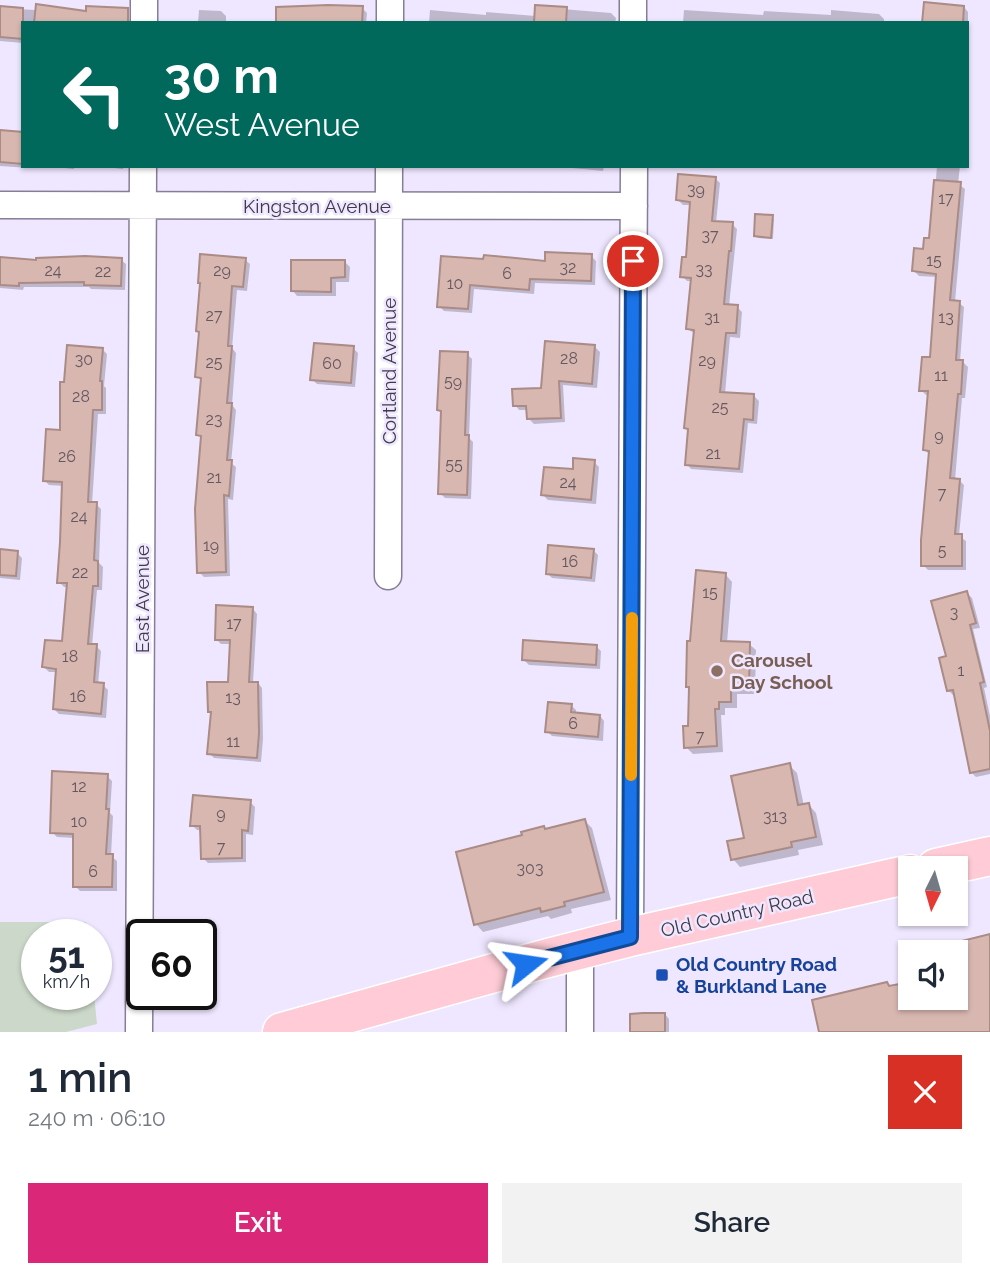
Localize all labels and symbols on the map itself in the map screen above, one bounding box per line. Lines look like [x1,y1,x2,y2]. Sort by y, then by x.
house number: 39 [687,180,705,199]
house number: 17 [938,189,954,208]
street label: Kingston Avenue [243,195,391,217]
house number: 37 [701,226,719,245]
pin [603,231,663,291]
house number: 15 [926,251,942,270]
house number: 32 [560,258,576,277]
house number: 33 [695,260,713,279]
house number: 24 [44,261,62,280]
house number: 29 [213,261,231,280]
house number: 22 [95,262,111,281]
house number: 6 [502,264,512,283]
house number: 10 [447,274,463,293]
street label: Cortland Avenue [378,298,400,444]
house number: 27 [206,306,223,325]
house number: 31 [704,308,720,327]
house number: 13 [938,308,954,327]
house number: 28 [560,349,578,368]
house number: 30 [75,350,93,369]
house number: 29 [698,351,716,370]
house number: 25 [205,353,223,372]
house number: 60 [322,354,342,373]
house number: 11 [934,366,948,385]
house number: 59 [444,372,462,391]
house number: 28 [72,387,90,406]
house number: 25 [711,398,729,417]
house number: 23 [206,410,222,429]
house number: 9 [934,426,944,445]
house number: 21 [705,444,721,463]
house number: 26 [58,447,76,466]
house number: 55 [445,455,463,474]
house number: 21 [206,468,222,487]
house number: 24 [559,473,577,492]
house number: 7 [938,484,947,503]
house number: 24 [70,507,88,526]
house number: 19 [203,536,219,555]
house number: 5 [938,541,947,560]
street label: East Avenue [131,545,153,653]
house number: 16 [562,552,578,571]
house number: 22 [72,563,88,582]
house number: 15 [702,583,718,602]
house number: 3 [950,603,958,622]
house number: 17 [226,614,242,633]
house number: 18 [62,647,78,666]
place label: Carousel Day School [731,649,833,693]
house number: 1 [958,661,965,680]
marker: Carousel Day School [709,663,725,679]
house number: 16 [70,687,86,706]
house number: 13 [225,688,241,707]
house number: 6 [568,714,578,733]
house number: 7 [696,727,705,746]
house number: 11 [226,732,240,751]
house number: 12 [71,777,87,796]
house number: 9 [216,804,226,823]
house number: 313 [763,807,787,826]
house number: 10 [71,812,87,831]
house number: 7 [217,838,226,857]
north arrow [898,856,968,926]
house number: 303 [517,859,543,878]
house number: 6 [88,862,98,881]
street label: Old Country Road [659,885,815,941]
speed limit sign: 60 [126,919,217,1010]
position arrow [489,927,563,1001]
place label: Old Country Road & Burkland Lane [676,953,837,997]
marker: Old Country Road & Burkland Lane [654,967,670,983]

